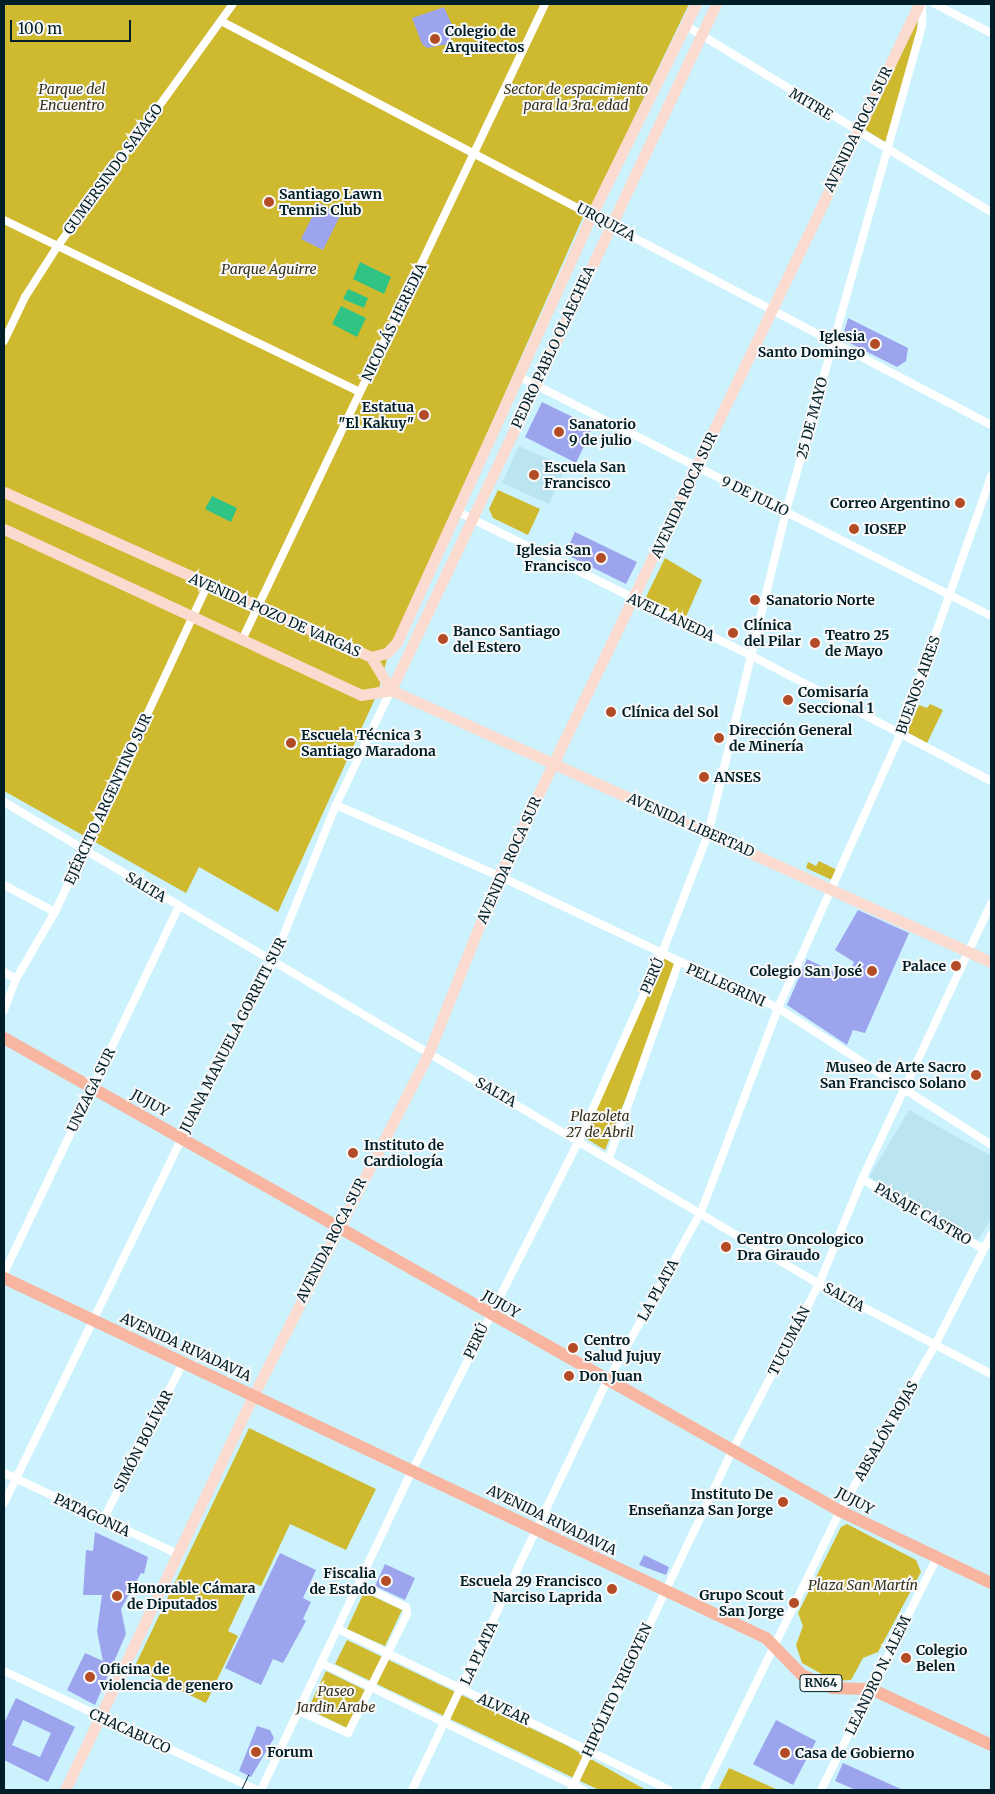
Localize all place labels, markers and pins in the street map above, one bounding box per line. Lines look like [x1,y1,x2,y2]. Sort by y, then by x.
place label: Colegio de Arquitectos [445,23,524,56]
marker: Colegio de Arquitectos [429,33,441,45]
place label: Santiago Lawn Tennis Club [279,186,382,218]
marker: Santiago Lawn Tennis Club [263,196,275,208]
place label: Iglesia Santo Domingo [758,328,865,361]
marker: Iglesia Santo Domingo [869,338,881,350]
place label: Estatua "El Kakuy" [338,399,414,432]
marker: Estatua "El Kakuy" [418,409,430,421]
place label: Sanatorio 9 de julio [569,416,636,448]
marker: Sanatorio 9 de julio [553,426,565,438]
place label: Escuela San Francisco [544,459,626,492]
marker: Escuela San Francisco [528,469,540,481]
place label: Correo Argentino [830,495,950,511]
marker: Correo Argentino [954,497,966,509]
place label: IOSEP [864,521,906,537]
marker: IOSEP [848,523,860,535]
place label: Iglesia San Francisco [516,542,591,574]
marker: Iglesia San Francisco [595,552,607,564]
place label: Sanatorio Norte [766,592,875,608]
marker: Sanatorio Norte [748,593,762,607]
place label: Clínica del Pilar [744,617,801,650]
place label: Banco Santiago del Estero [453,623,560,656]
marker: Clínica del Pilar [726,626,740,640]
place label: Teatro 25 de Mayo [825,627,889,660]
marker: Banco Santiago del Estero [437,633,449,645]
marker: Teatro 25 de Mayo [809,637,821,649]
place label: Comisaría Seccional 1 [798,684,873,716]
marker: Comisaría Seccional 1 [782,694,794,706]
place label: Clínica del Sol [622,704,719,720]
marker: Clínica del Sol [604,705,618,719]
place label: Dirección General de Minería [729,722,852,754]
place label: Escuela Técnica 3 Santiago Maradona [301,727,436,760]
marker: Dirección General de Minería [713,732,725,744]
marker: Escuela Técnica 3 Santiago Maradona [285,737,297,749]
place label: ANSES [714,769,761,785]
marker: ANSES [698,771,710,783]
place label: Palace [902,958,946,974]
marker: Palace [950,960,962,972]
place label: Colegio San José [750,963,862,979]
marker: Colegio San José [866,965,878,977]
place label: Museo de Arte Sacro San Francisco Solano [820,1059,966,1092]
marker: Museo de Arte Sacro San Francisco Solano [970,1069,982,1081]
place label: Instituto de Cardiología [364,1137,444,1170]
marker: Instituto de Cardiología [346,1146,360,1160]
place label: Centro Oncologico Dra Giraudo [737,1231,864,1264]
marker: Centro Oncologico Dra Giraudo [719,1240,733,1254]
place label: Centro Salud Jujuy [584,1332,661,1364]
marker: Centro Salud Jujuy [566,1341,580,1355]
place label: Don Juan [579,1368,642,1384]
marker: Don Juan [563,1370,575,1382]
place label: Instituto De Enseñanza San Jorge [629,1486,773,1518]
marker: Instituto De Enseñanza San Jorge [777,1496,789,1508]
place label: Fiscalia de Estado [309,1565,376,1598]
place label: Escuela 29 Francisco Narciso Laprida [460,1573,602,1605]
marker: Fiscalia de Estado [380,1575,392,1587]
place label: Honorable Cámara de Diputados [127,1580,256,1612]
marker: Escuela 29 Francisco Narciso Laprida [606,1583,618,1595]
place label: Grupo Scout San Jorge [699,1587,784,1620]
marker: Honorable Cámara de Diputados [111,1590,123,1602]
marker: Grupo Scout San Jorge [788,1597,800,1609]
place label: Colegio Belen [916,1642,967,1674]
marker: Colegio Belen [900,1652,912,1664]
place label: Oficina de violencia de genero [100,1661,233,1694]
marker: Oficina de violencia de genero [84,1671,96,1683]
place label: Forum [267,1744,313,1760]
marker: Forum [249,1745,263,1759]
place label: Casa de Gobierno [795,1745,914,1761]
marker: Casa de Gobierno [779,1747,791,1759]

